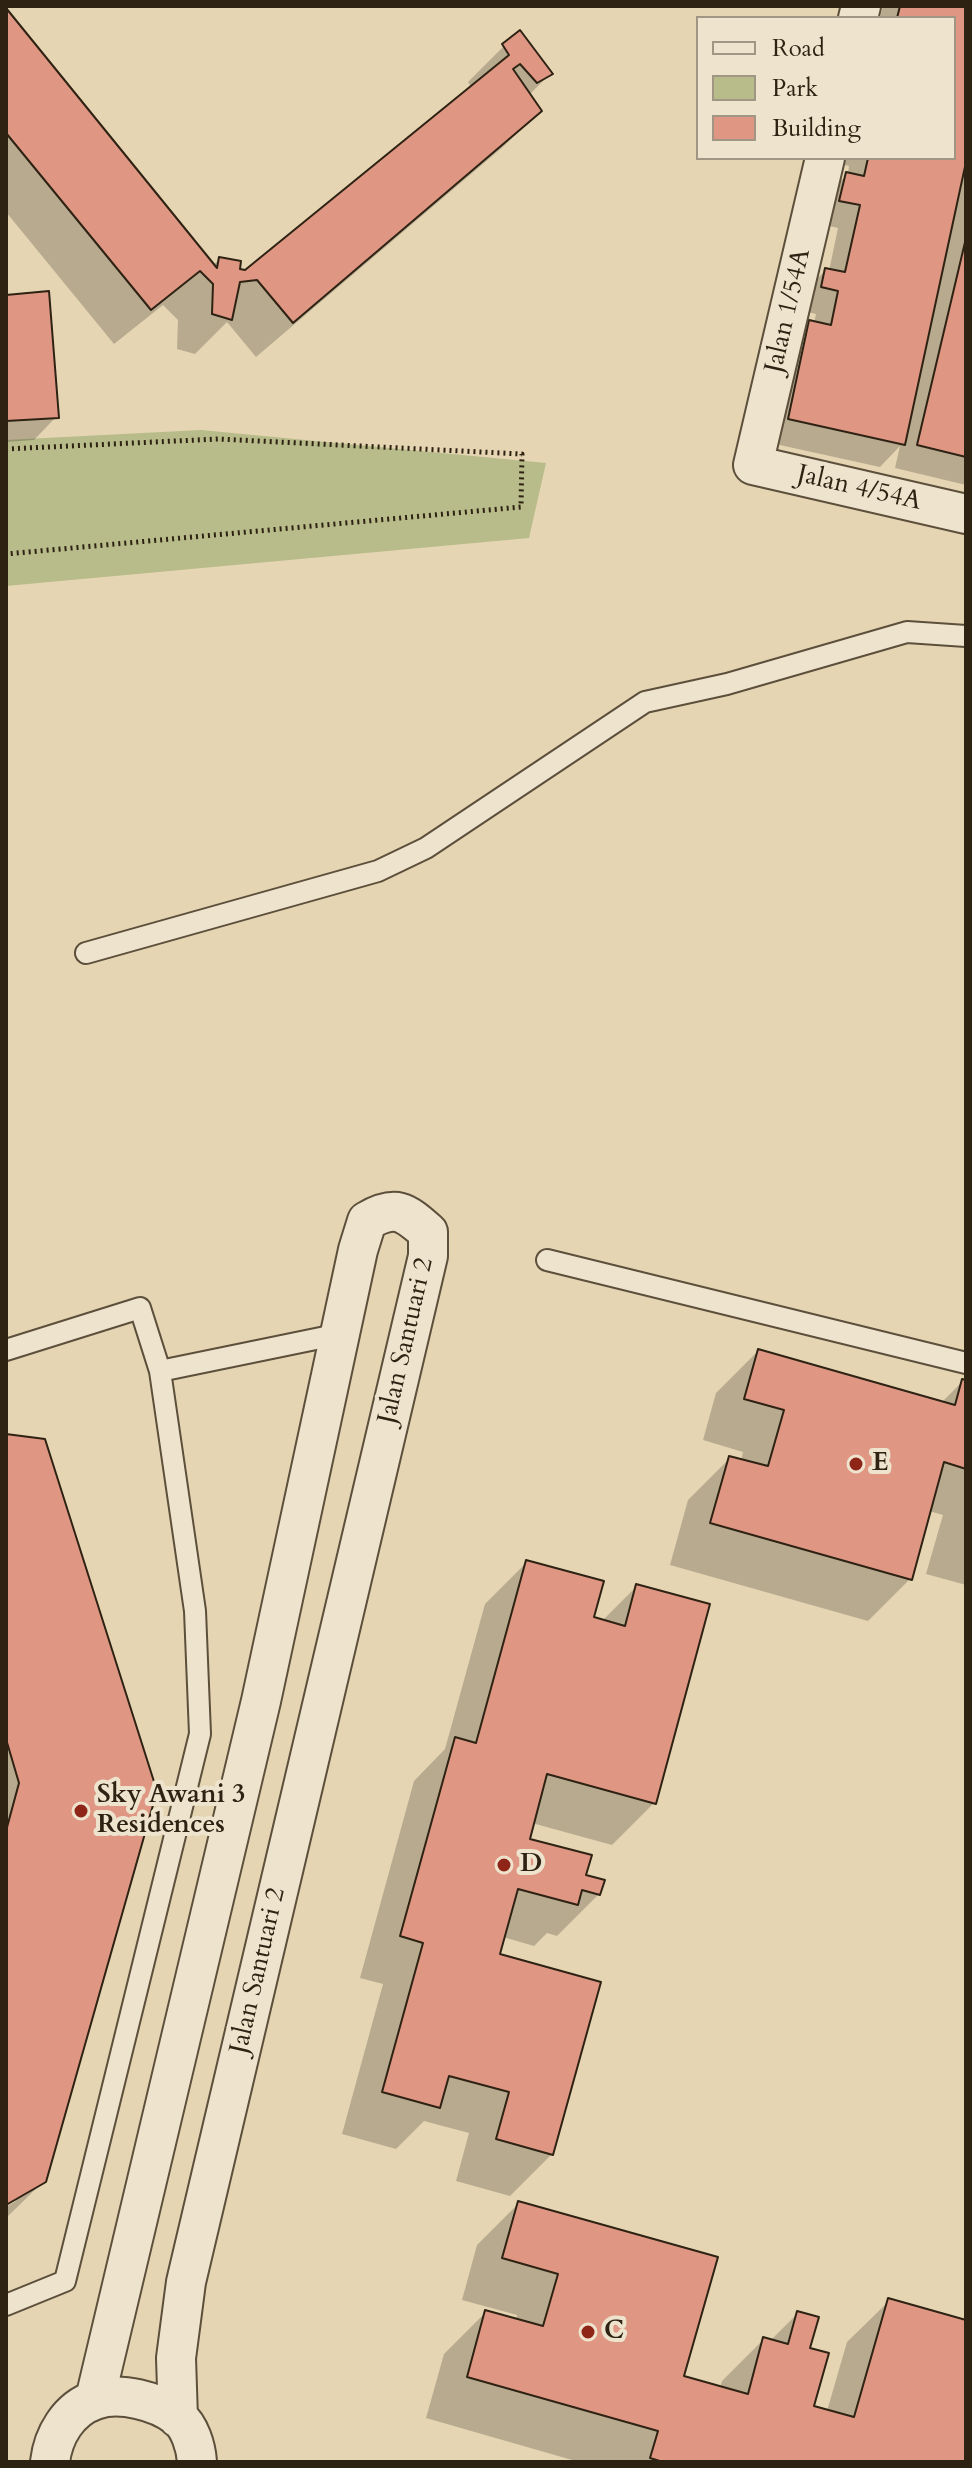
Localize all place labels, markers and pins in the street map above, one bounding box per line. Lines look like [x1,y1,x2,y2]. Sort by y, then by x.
place label: E [872,1448,889,1480]
marker: E [847,1455,865,1473]
place label: Sky Awani 3 Residences [97,1780,245,1842]
marker: Sky Awani 3 Residences [72,1802,90,1820]
place label: D [520,1849,542,1881]
marker: D [495,1856,513,1874]
place label: C [604,2316,624,2348]
marker: C [579,2323,597,2341]

